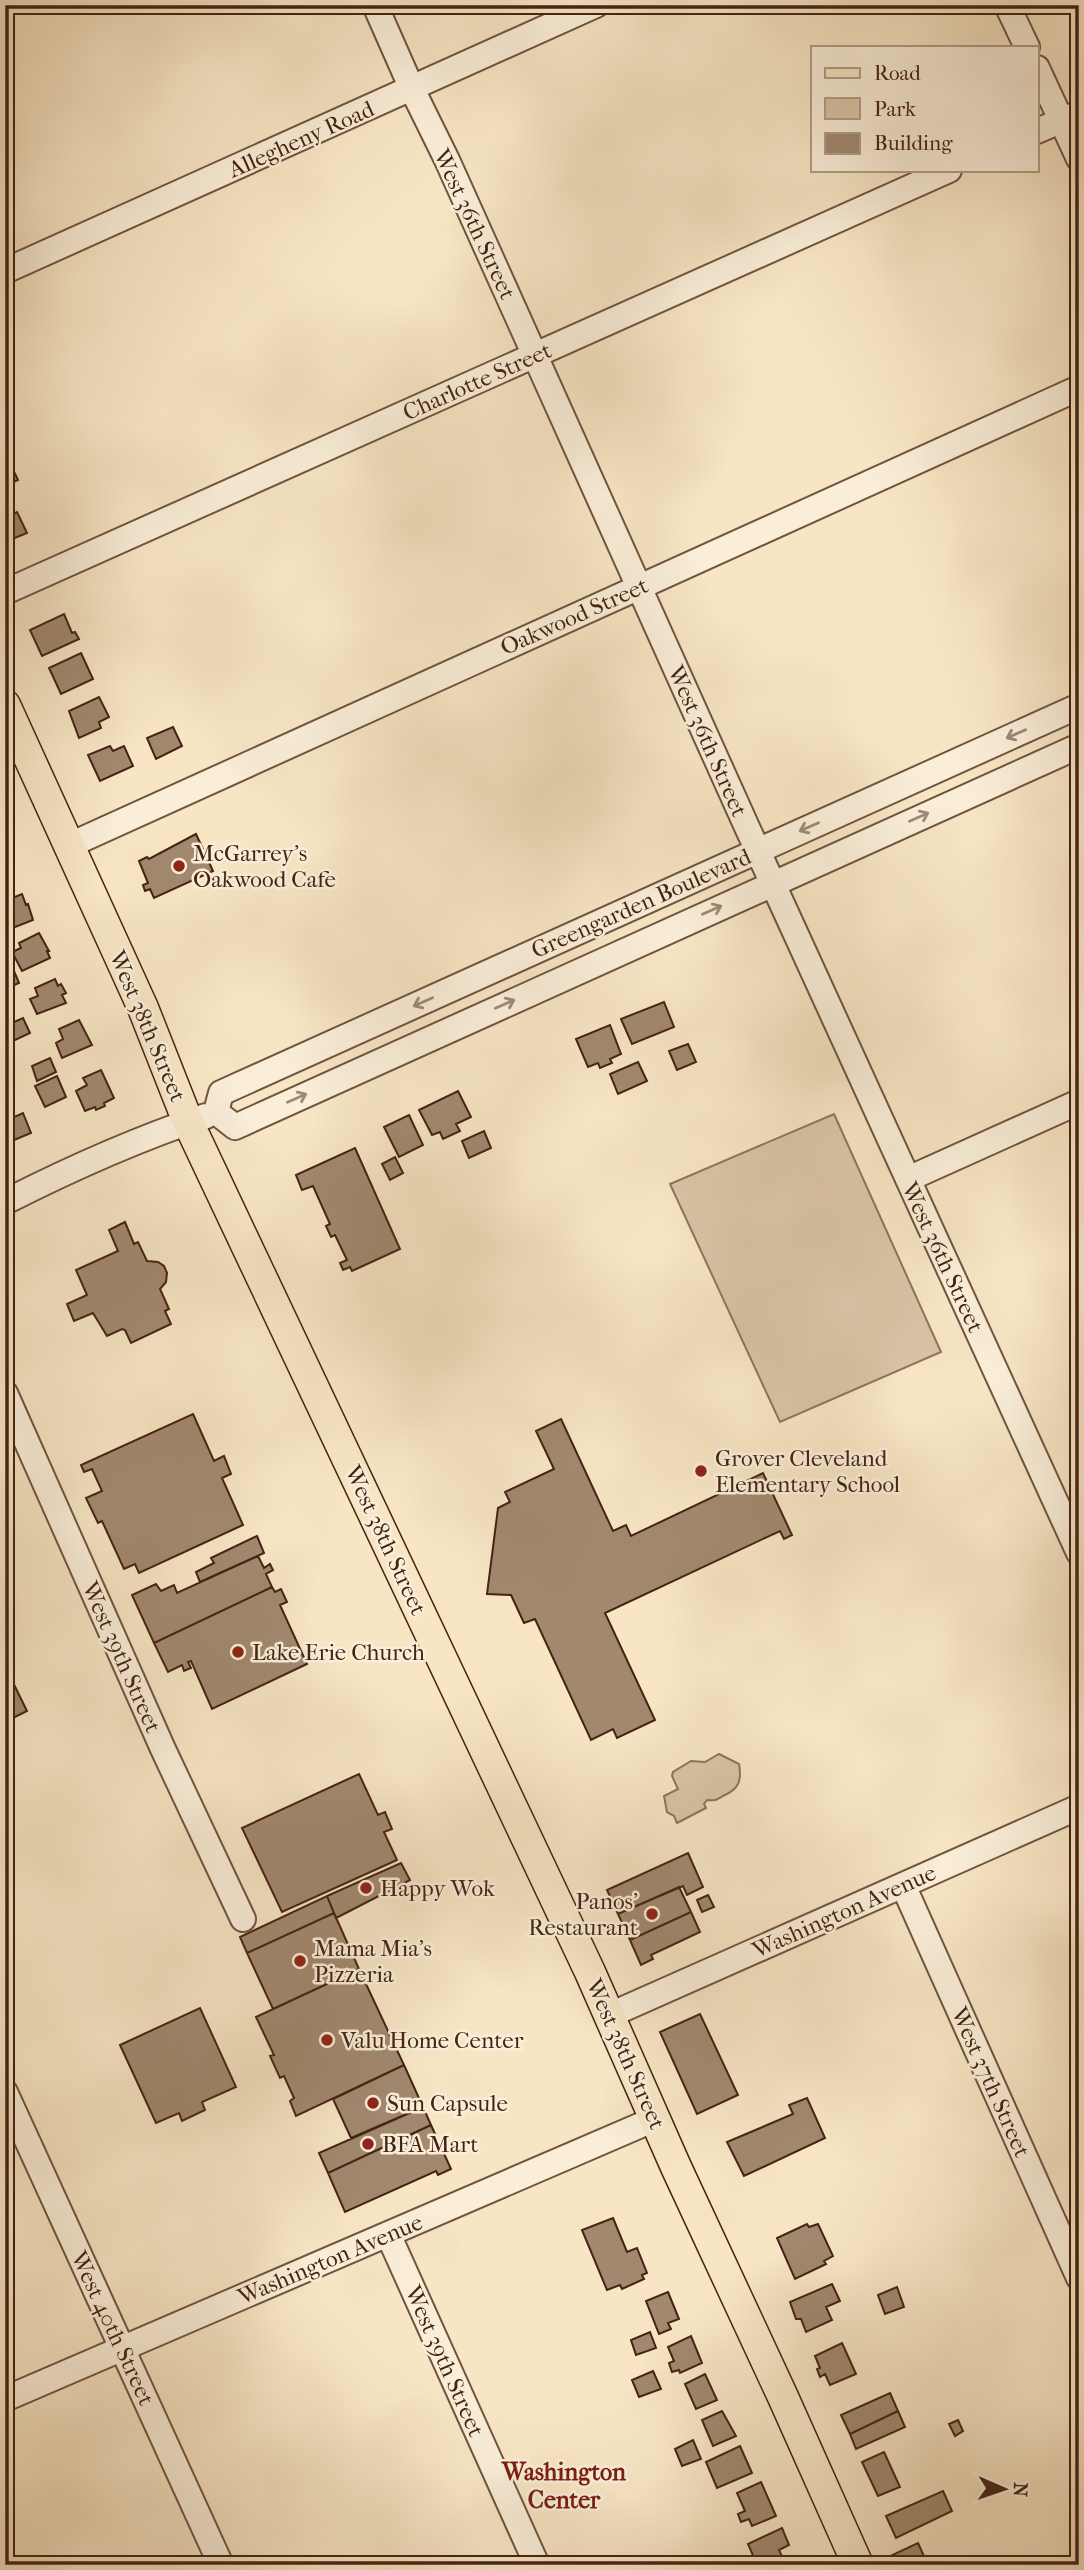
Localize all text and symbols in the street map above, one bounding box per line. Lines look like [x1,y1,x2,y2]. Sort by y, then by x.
legend [811,46,1038,172]
text: Road [874,61,921,85]
street label: Allegheny Road [223,95,379,184]
text: Park [874,97,916,121]
text: Building [874,131,953,155]
street label: West 36th Street [428,144,521,304]
street label: Charlotte Street [399,337,556,426]
street label: Oakwood Street [496,572,652,661]
street label: West 36th Street [662,660,753,821]
one-way arrow [1006,728,1028,741]
one-way arrow [908,810,929,823]
one-way arrow [799,821,820,834]
place label: McGarrey's Oakwood Cafe [193,840,336,893]
street label: Greengarden Boulevard [527,843,756,964]
marker: McGarrey's Oakwood Cafe [171,858,187,874]
one-way arrow [701,903,722,916]
street label: West 38th Street [103,946,192,1106]
one-way arrow [413,996,434,1009]
one-way arrow [493,997,515,1010]
one-way arrow [286,1091,308,1104]
street label: West 36th Street [896,1177,989,1337]
place label: Grover Cleveland Elementary School [715,1445,901,1498]
street label: West 38th Street [339,1460,432,1619]
marker: Grover Cleveland Elementary School [693,1463,709,1479]
street label: West 39th Street [76,1577,167,1737]
place label: Lake Erie Church [252,1639,425,1666]
marker: Lake Erie Church [230,1644,246,1660]
street label: Washington Avenue [747,1859,940,1964]
place label: Happy Wok [380,1875,496,1902]
marker: Happy Wok [358,1880,374,1896]
place label: Panos' Restaurant [528,1888,638,1941]
marker: Panos' Restaurant [644,1906,660,1922]
place label: Mama Mia's Pizzeria [314,1935,432,1988]
marker: Mama Mia's Pizzeria [292,1953,308,1969]
street label: West 38th Street [580,1974,671,2134]
street label: West 37th Street [945,2002,1036,2161]
place label: Valu Home Center [340,2027,524,2054]
marker: Valu Home Center [319,2032,335,2048]
place label: Sun Capsule [387,2090,508,2117]
marker: Sun Capsule [365,2095,381,2111]
place label: BFA Mart [382,2131,478,2158]
marker: BFA Mart [360,2136,376,2152]
street label: Washington Avenue [233,2208,427,2311]
street label: West 40th Street [65,2246,160,2410]
street label: West 39th Street [399,2281,490,2441]
north arrow [968,2454,1038,2524]
district label: Washington Center [501,2458,627,2514]
text: N [1009,2482,1031,2498]

